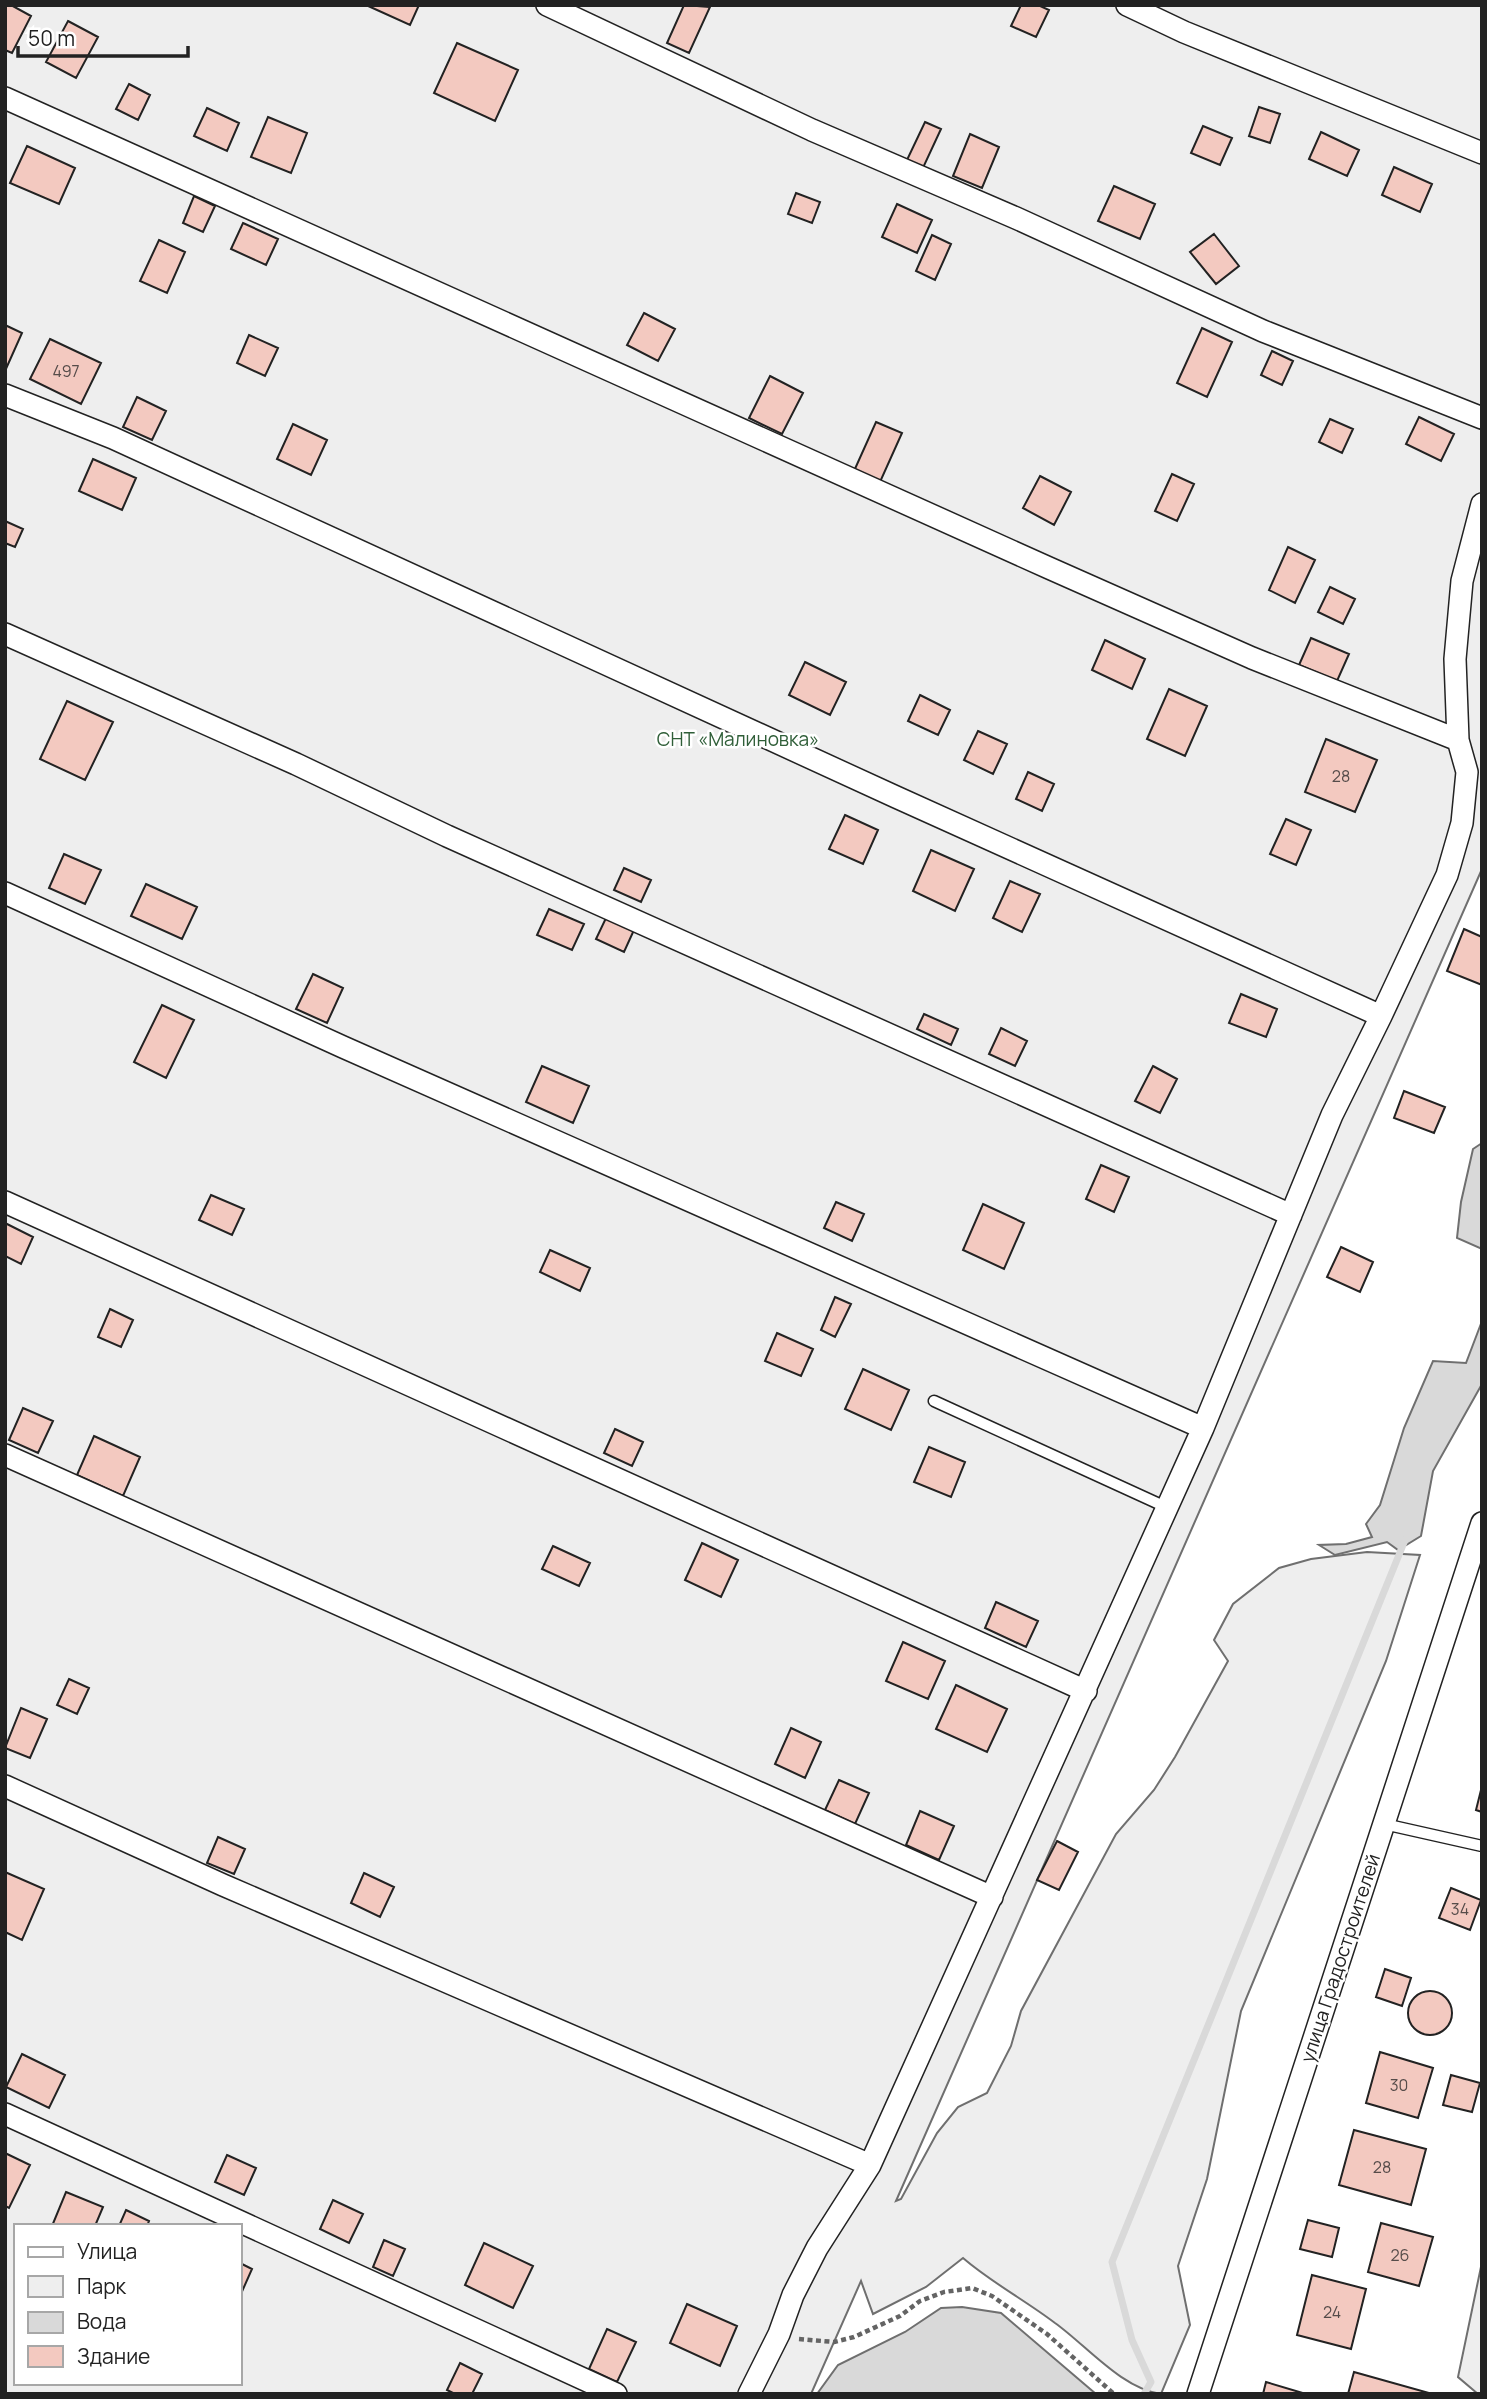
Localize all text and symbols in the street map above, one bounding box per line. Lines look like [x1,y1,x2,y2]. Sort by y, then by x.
scale bar [18,14,187,58]
text: 50 m [28,24,75,52]
house number: 497 [52,360,80,382]
park label: СНТ «Малиновка» [657,726,819,752]
house number: 28 [1332,765,1350,787]
street label: улица Градостроителей [1294,1850,1386,2066]
house number: 34 [1451,1898,1469,1920]
house number: 30 [1390,2074,1408,2096]
house number: 28 [1373,2156,1391,2178]
legend [14,2224,242,2385]
text: Улица [77,2237,137,2265]
house number: 26 [1390,2244,1410,2266]
text: Парк [77,2272,127,2300]
house number: 24 [1323,2301,1341,2323]
text: Вода [77,2307,127,2335]
text: Здание [77,2342,150,2370]

